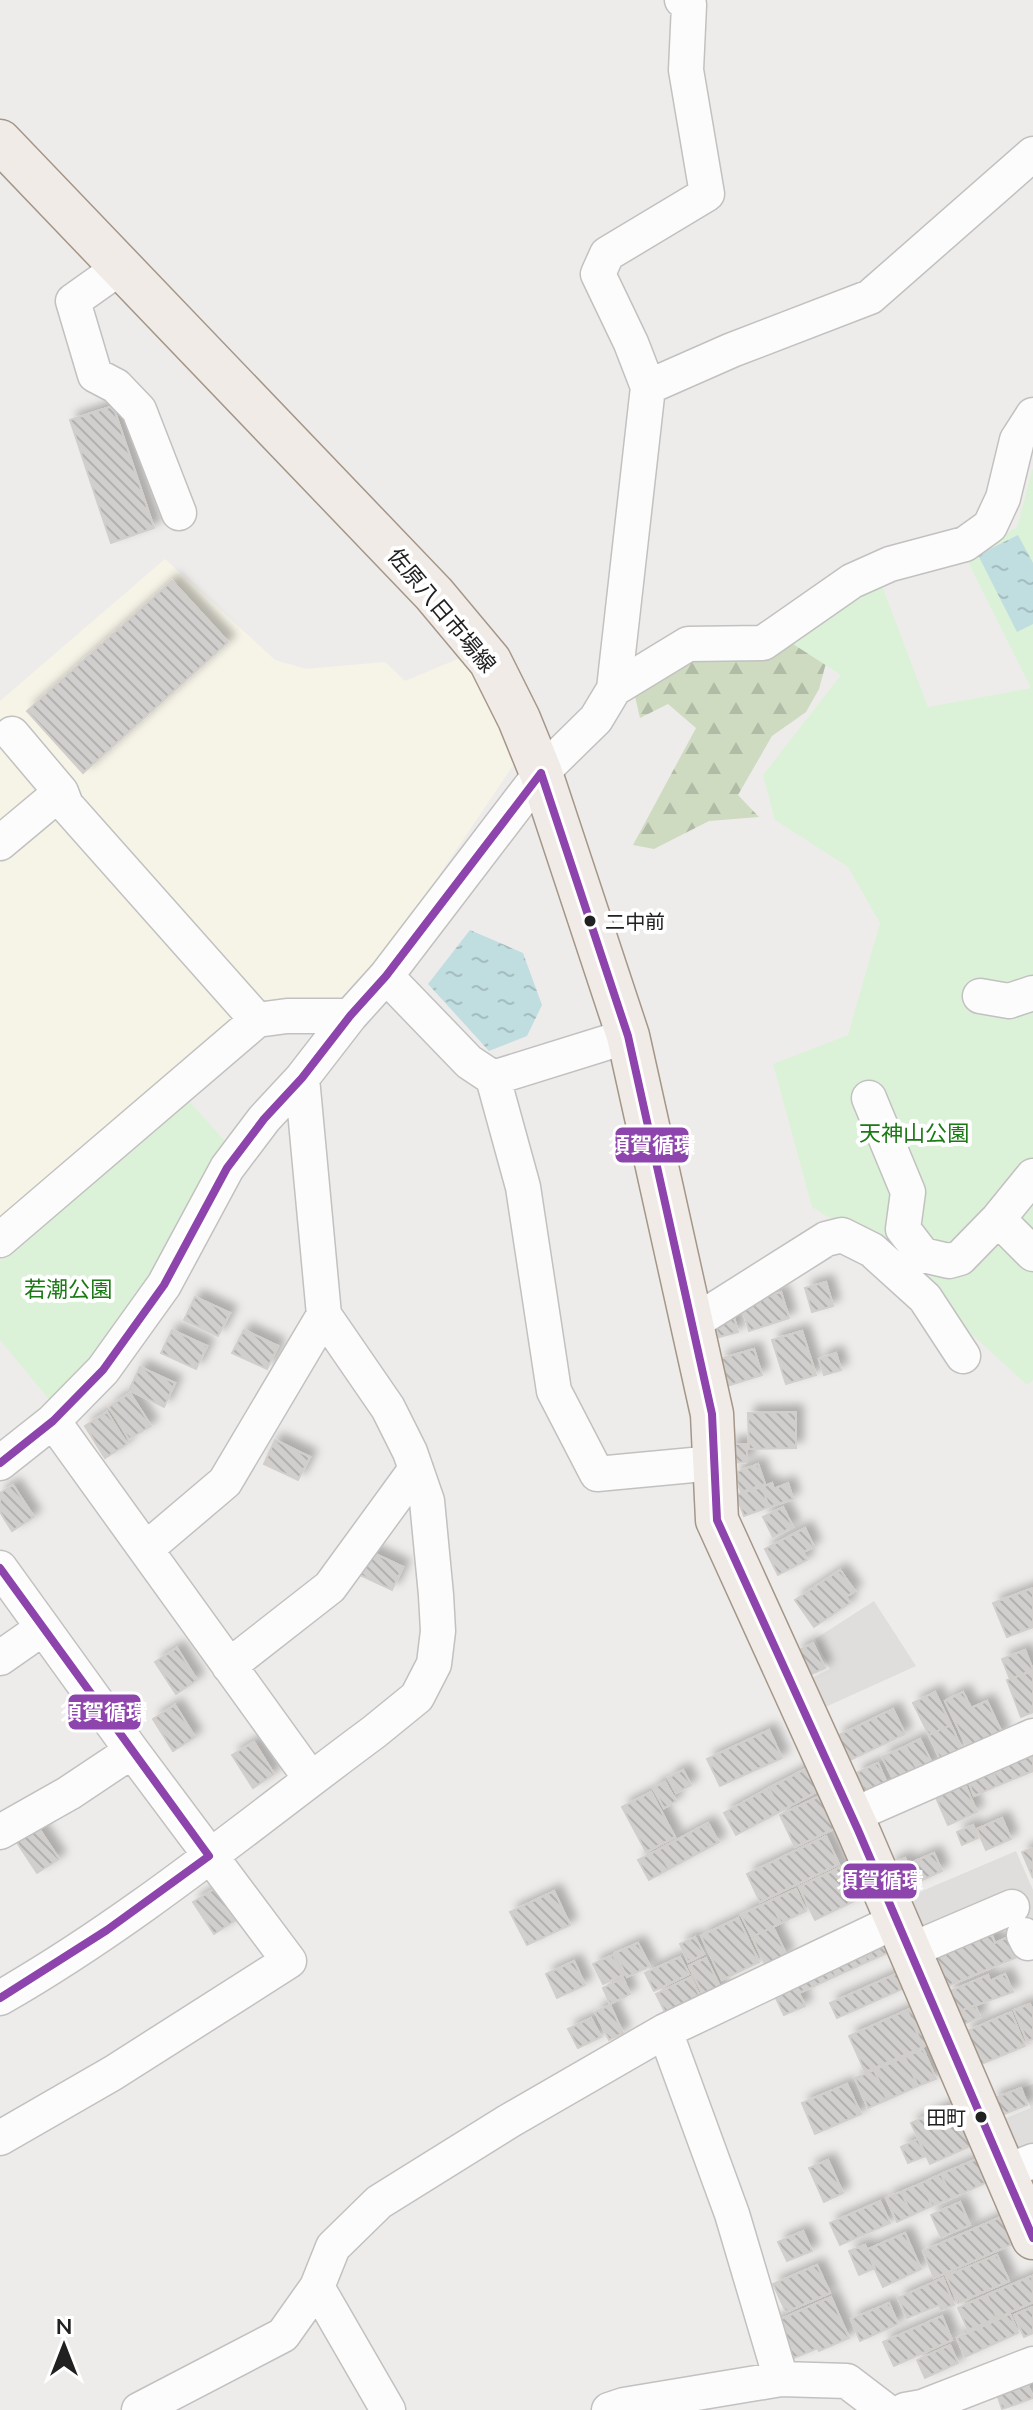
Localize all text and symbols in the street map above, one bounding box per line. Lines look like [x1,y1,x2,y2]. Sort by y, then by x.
street label: 佐原八日市場線 [382,542,502,678]
place label: 二中前 [605,909,665,934]
marker: 二中前 [582,913,598,929]
park label: 天神山公園 [859,1119,969,1147]
line badge: 須賀循環 [614,1126,690,1164]
text: 須賀循環 [608,1131,696,1159]
park label: 若潮公園 [24,1275,112,1303]
line badge: 須賀循環 [67,1693,142,1731]
text: 須賀循環 [60,1698,148,1726]
line badge: 須賀循環 [842,1862,918,1900]
text: 須賀循環 [836,1866,924,1894]
place label: 田町 [926,2105,966,2130]
marker: 田町 [973,2109,989,2125]
north arrow [24,2306,104,2386]
text: N [56,2312,72,2340]

